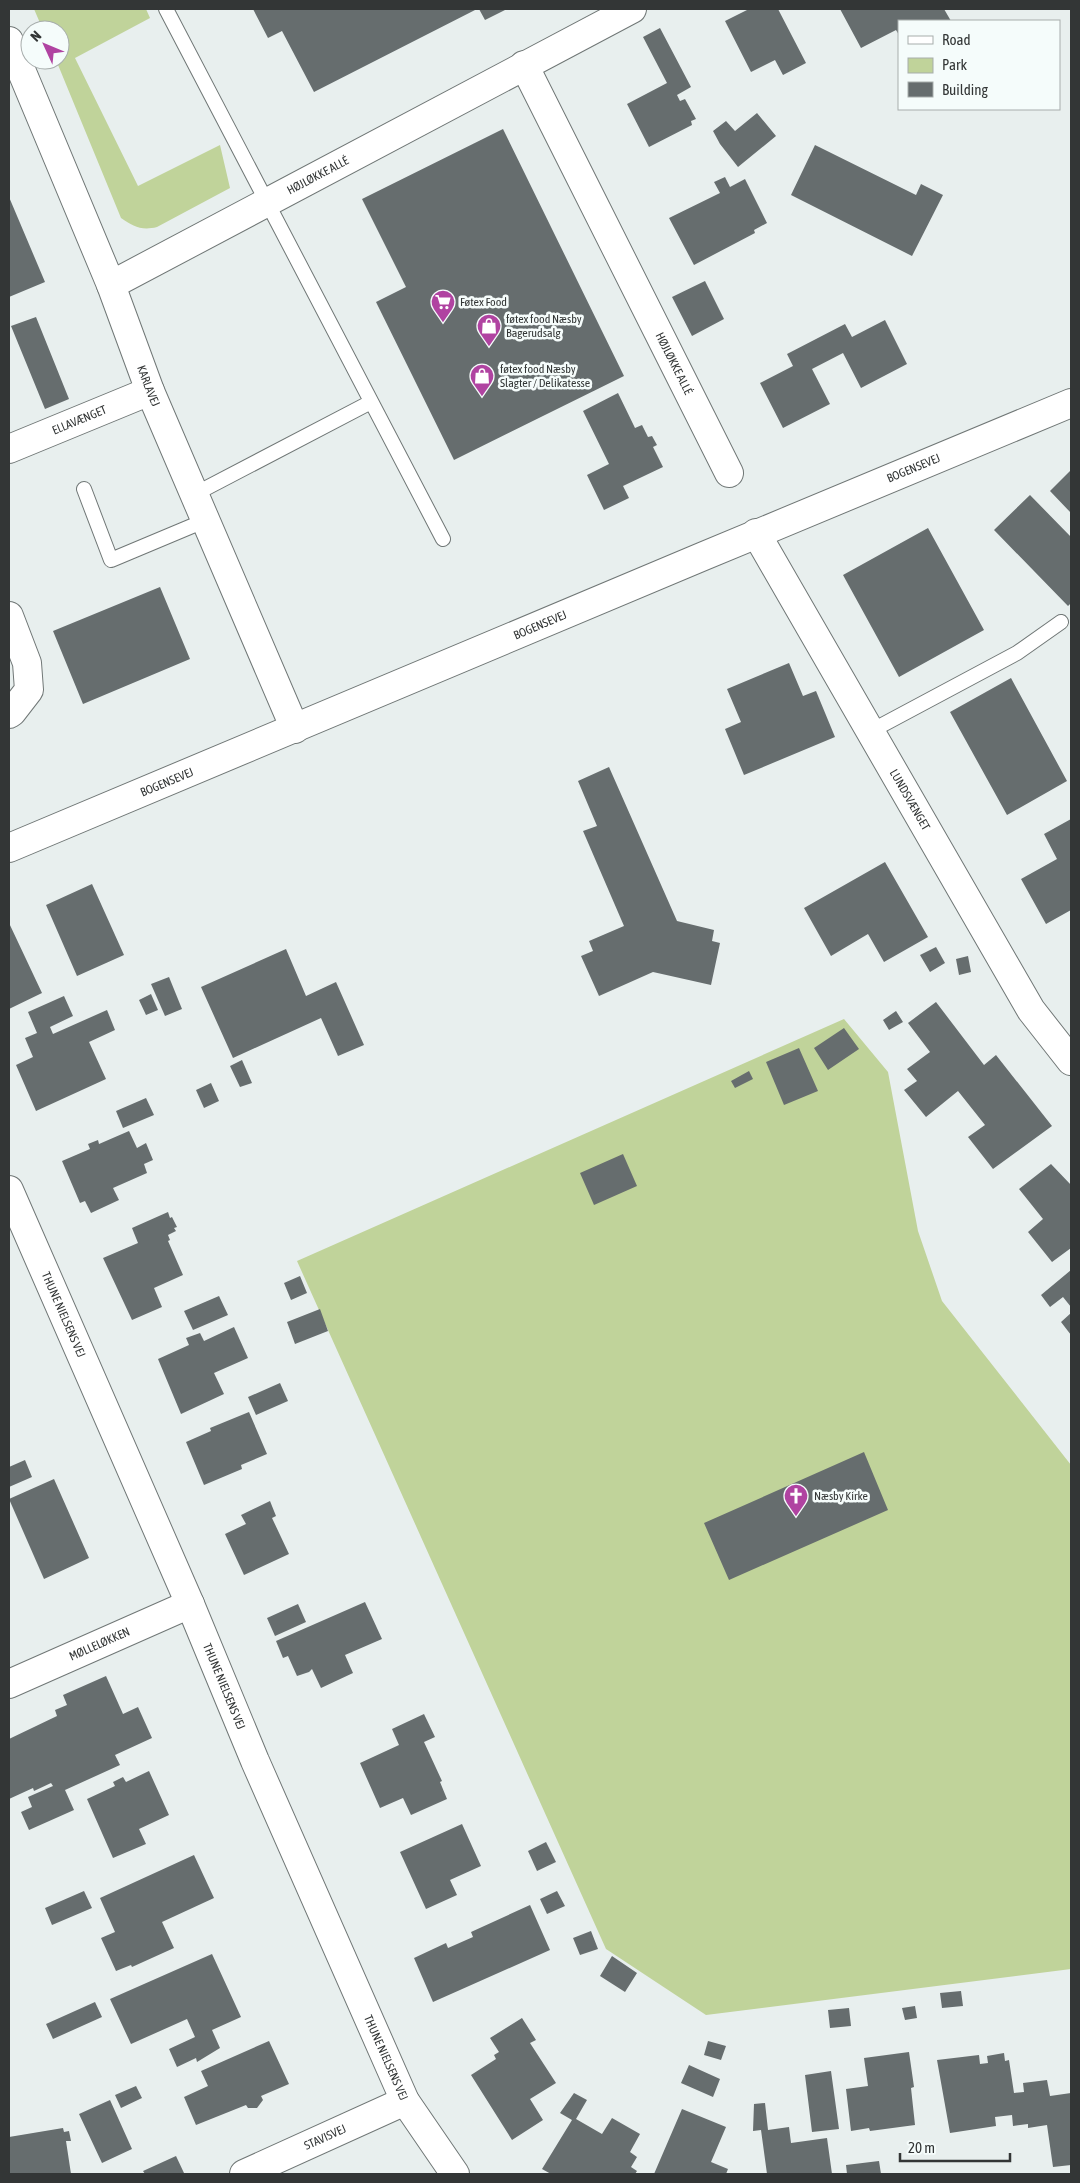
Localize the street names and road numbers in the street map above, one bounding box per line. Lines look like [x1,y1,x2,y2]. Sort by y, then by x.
street label: HØJLØKKE ALLÉ [285,153,351,198]
street label: HØJLØKKE ALLÉ [652,330,695,397]
street label: KARLAVEJ [134,363,163,409]
street label: ELLAVÆNGET [50,402,109,438]
street label: BOGENSEVEJ [885,451,942,486]
street label: BOGENSEVEJ [511,608,569,642]
street label: BOGENSEVEJ [138,765,196,800]
street label: LUNDSVÆNGET [887,767,933,833]
street label: THUNE NIELSENS VEJ [39,1270,88,1360]
street label: MØLLELØKKEN [67,1624,132,1664]
street label: THUNE NIELSENS VEJ [200,1641,248,1732]
street label: THUNE NIELSENS VEJ [361,2013,411,2103]
street label: STAVISVEJ [302,2122,348,2153]

